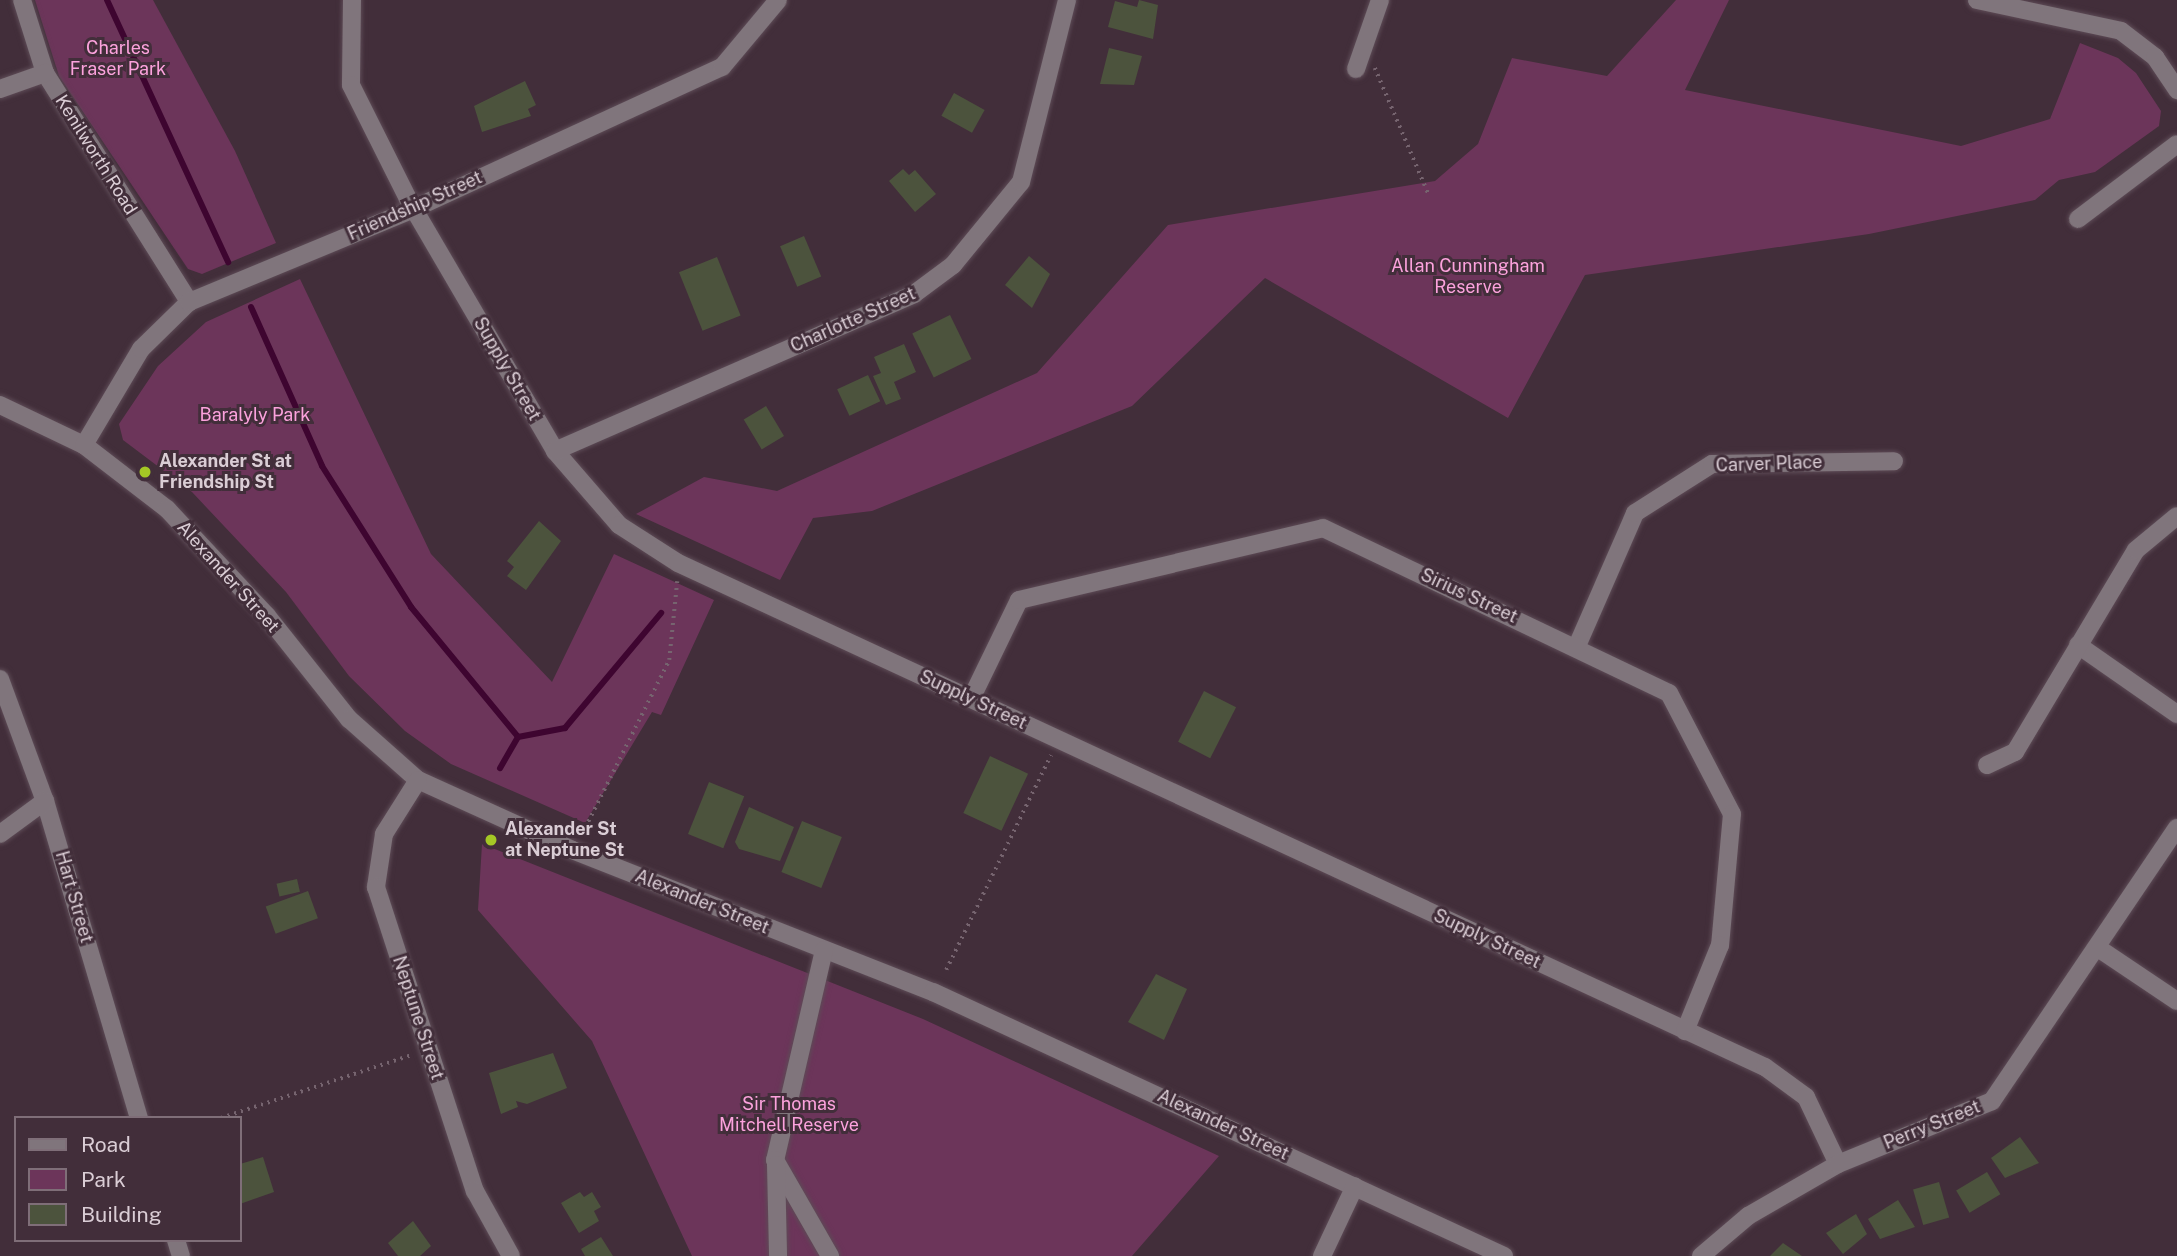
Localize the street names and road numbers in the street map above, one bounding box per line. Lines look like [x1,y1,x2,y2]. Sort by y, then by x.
street label: Kenilworth Road [50,91,142,219]
street label: Friendship Street [344,167,486,245]
street label: Charlotte Street [787,283,919,357]
street label: Supply Street [469,313,545,425]
street label: Carver Place [1715,451,1823,477]
street label: Alexander Street [172,517,284,637]
street label: Sirius Street [1417,564,1521,628]
street label: Supply Street [916,666,1030,734]
street label: Hart Street [51,849,97,945]
street label: Alexander Street [632,865,772,939]
street label: Supply Street [1430,905,1544,973]
street label: Neptune Street [388,953,448,1083]
street label: Alexander Street [1154,1085,1292,1165]
street label: Perry Street [1880,1096,1984,1154]

